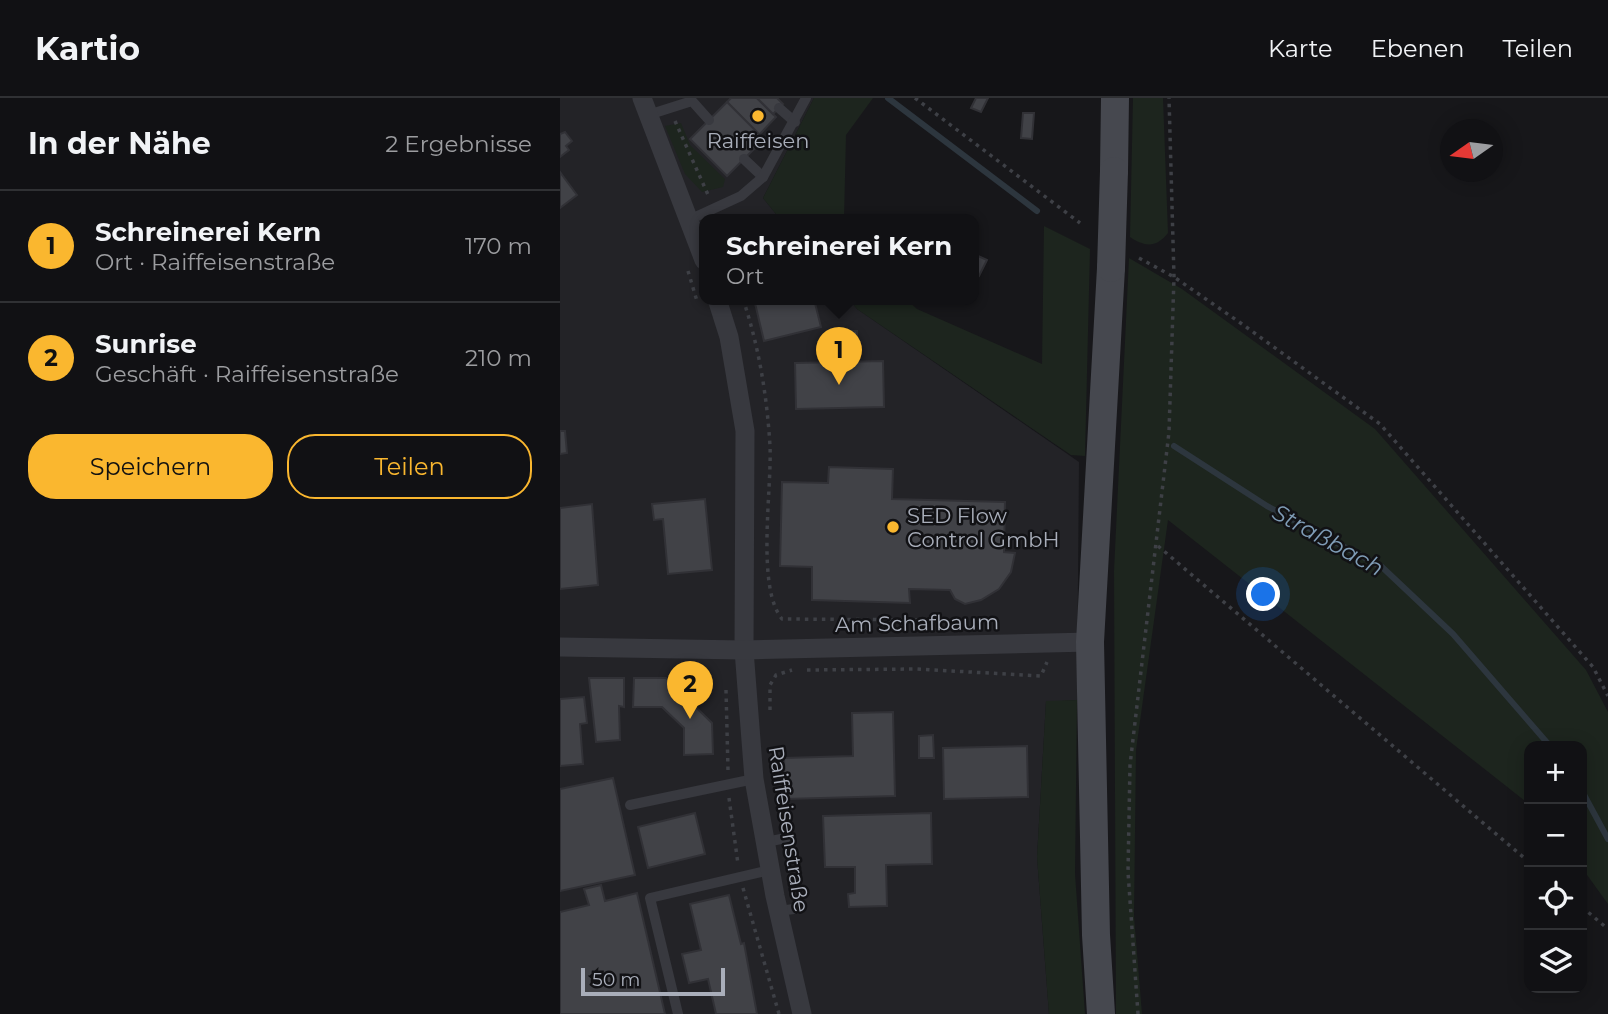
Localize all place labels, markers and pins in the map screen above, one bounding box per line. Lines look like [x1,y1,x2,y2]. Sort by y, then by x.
marker: Raiffeisen [750,108,766,124]
place label: Raiffeisen [707,128,809,153]
pin: 1 [816,327,862,385]
place label: SED Flow Control GmbH [907,503,1060,552]
marker: SED Flow Control GmbH [885,519,901,535]
pin: 2 [667,661,713,719]

